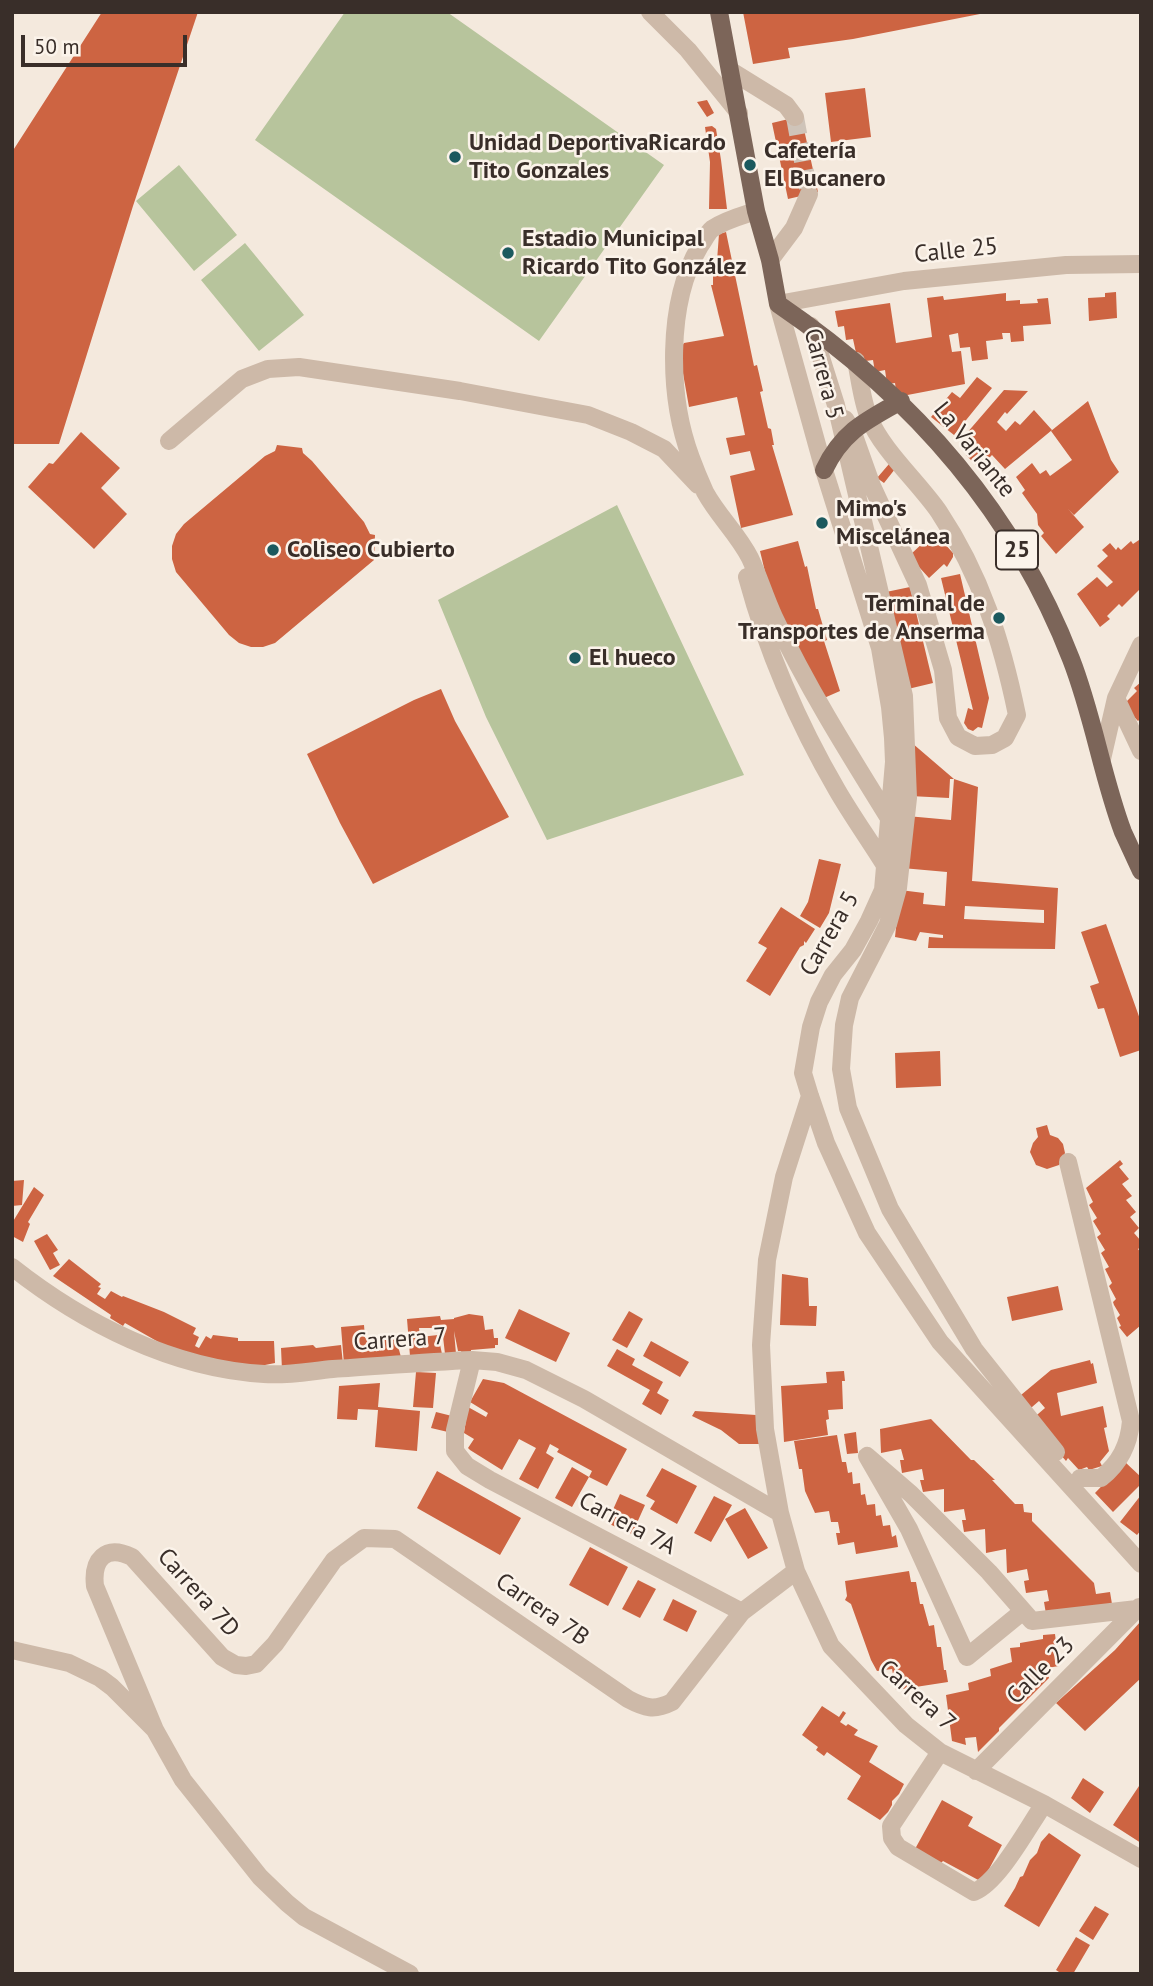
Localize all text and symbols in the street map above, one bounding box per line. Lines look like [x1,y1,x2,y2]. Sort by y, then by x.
scale bar [24,21,191,65]
text: 50 m [34,33,80,60]
place label: Unidad DeportivaRicardo Tito Gonzales [469,129,726,185]
place label: Cafetería El Bucanero [764,137,886,193]
marker: Unidad DeportivaRicardo Tito Gonzales [447,149,463,165]
marker: Cafetería El Bucanero [742,157,758,173]
place label: Estadio Municipal Ricardo Tito González [522,225,746,281]
street label: Calle 25 [913,232,999,270]
marker: Estadio Municipal Ricardo Tito González [500,245,516,261]
street label: Carrera 5 [797,325,849,423]
street label: La Variante [927,397,1021,503]
place label: Mimo's Miscelánea [836,495,950,551]
marker: Mimo's Miscelánea [814,515,830,531]
road number: 25 [996,530,1038,570]
place label: Coliseo Cubierto [287,536,455,564]
marker: Coliseo Cubierto [265,542,281,558]
place label: Terminal de Transportes de Anserma [738,590,985,646]
marker: Terminal de Transportes de Anserma [991,610,1007,626]
place label: El hueco [589,644,676,672]
marker: El hueco [567,650,583,666]
street label: Carrera 5 [794,886,866,982]
street label: Carrera 7 [352,1322,448,1358]
street label: Carrera 7A [573,1486,681,1562]
street label: Carrera 7D [151,1543,245,1643]
street label: Carrera 7B [490,1567,594,1653]
street label: Calle 23 [1001,1631,1081,1711]
street label: Carrera 7 [873,1654,961,1738]

